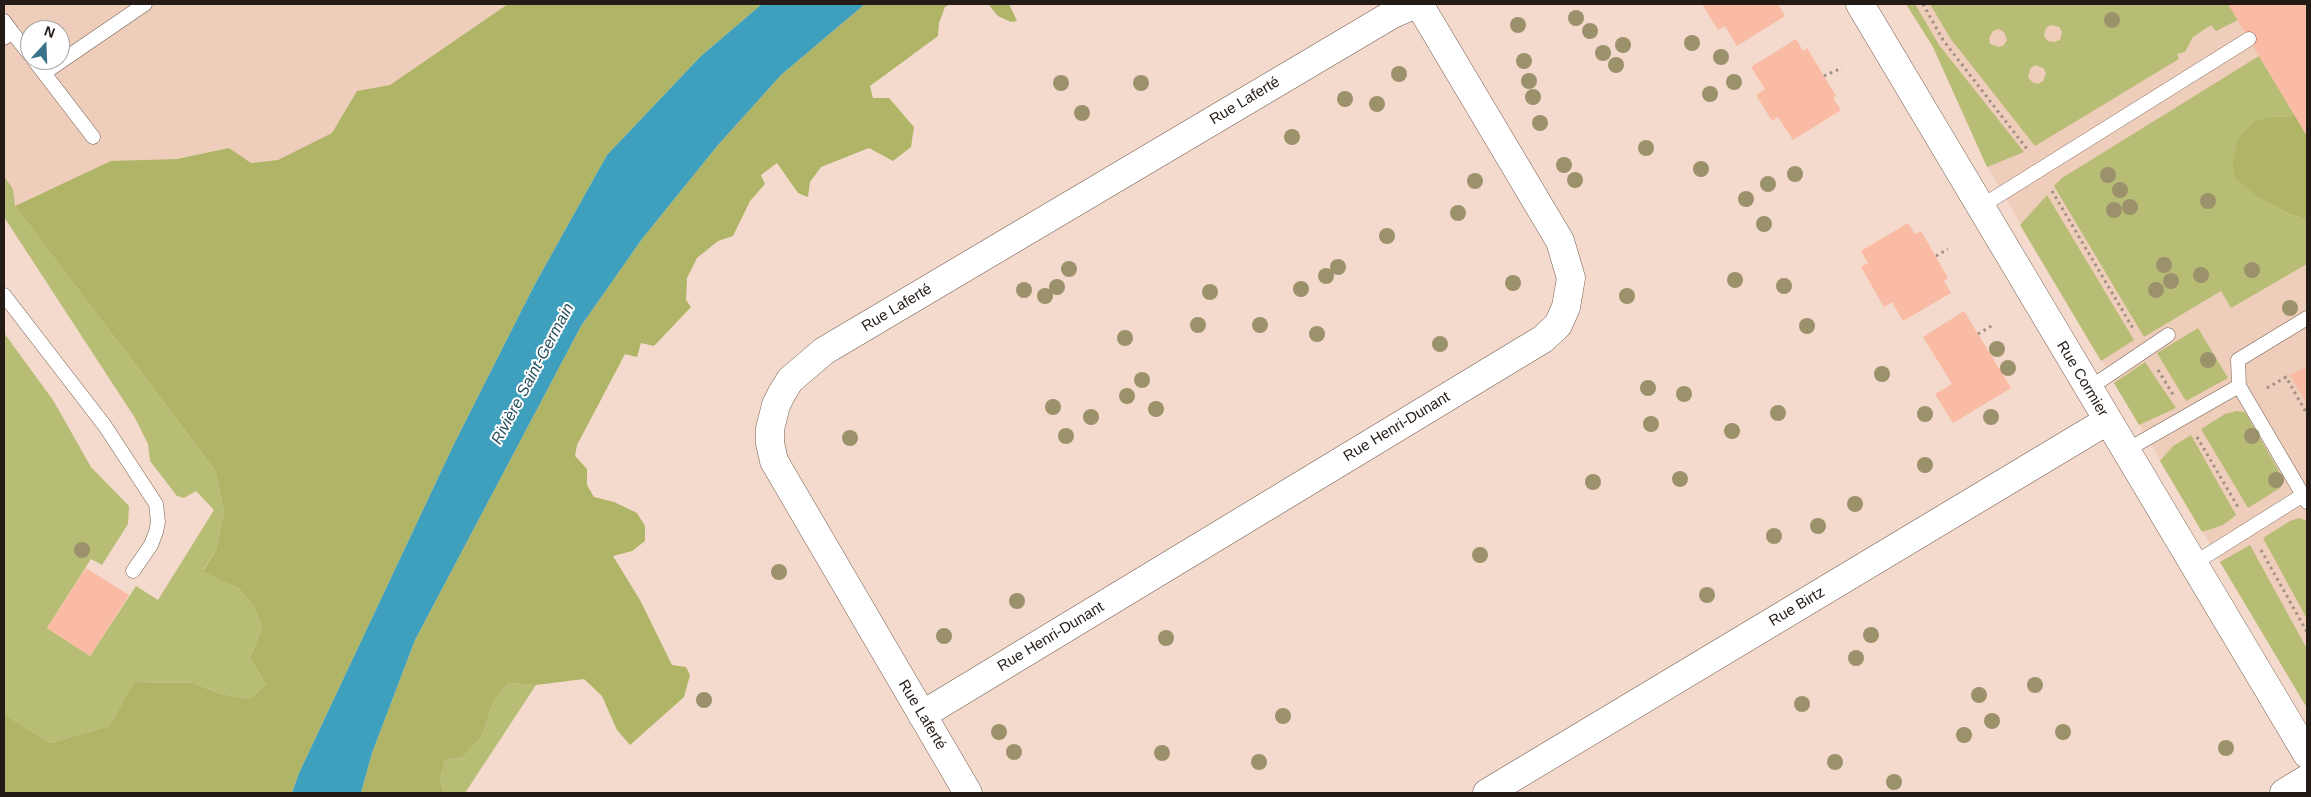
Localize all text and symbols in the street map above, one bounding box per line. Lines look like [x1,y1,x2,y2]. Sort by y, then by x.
north arrow [20,20,70,70]
text: N [42,23,57,41]
street label: Rue Laferté [1207,73,1283,129]
street label: Rue Laferté [859,280,935,336]
water label: Rivière Saint-Germain [488,300,578,448]
street label: Rue Cormier [2052,338,2112,420]
street label: Rue Henri-Dunant [1341,388,1453,466]
street label: Rue Birtz [1766,583,1828,631]
street label: Rue Henri-Dunant [995,598,1107,676]
street label: Rue Laferté [894,677,950,753]

